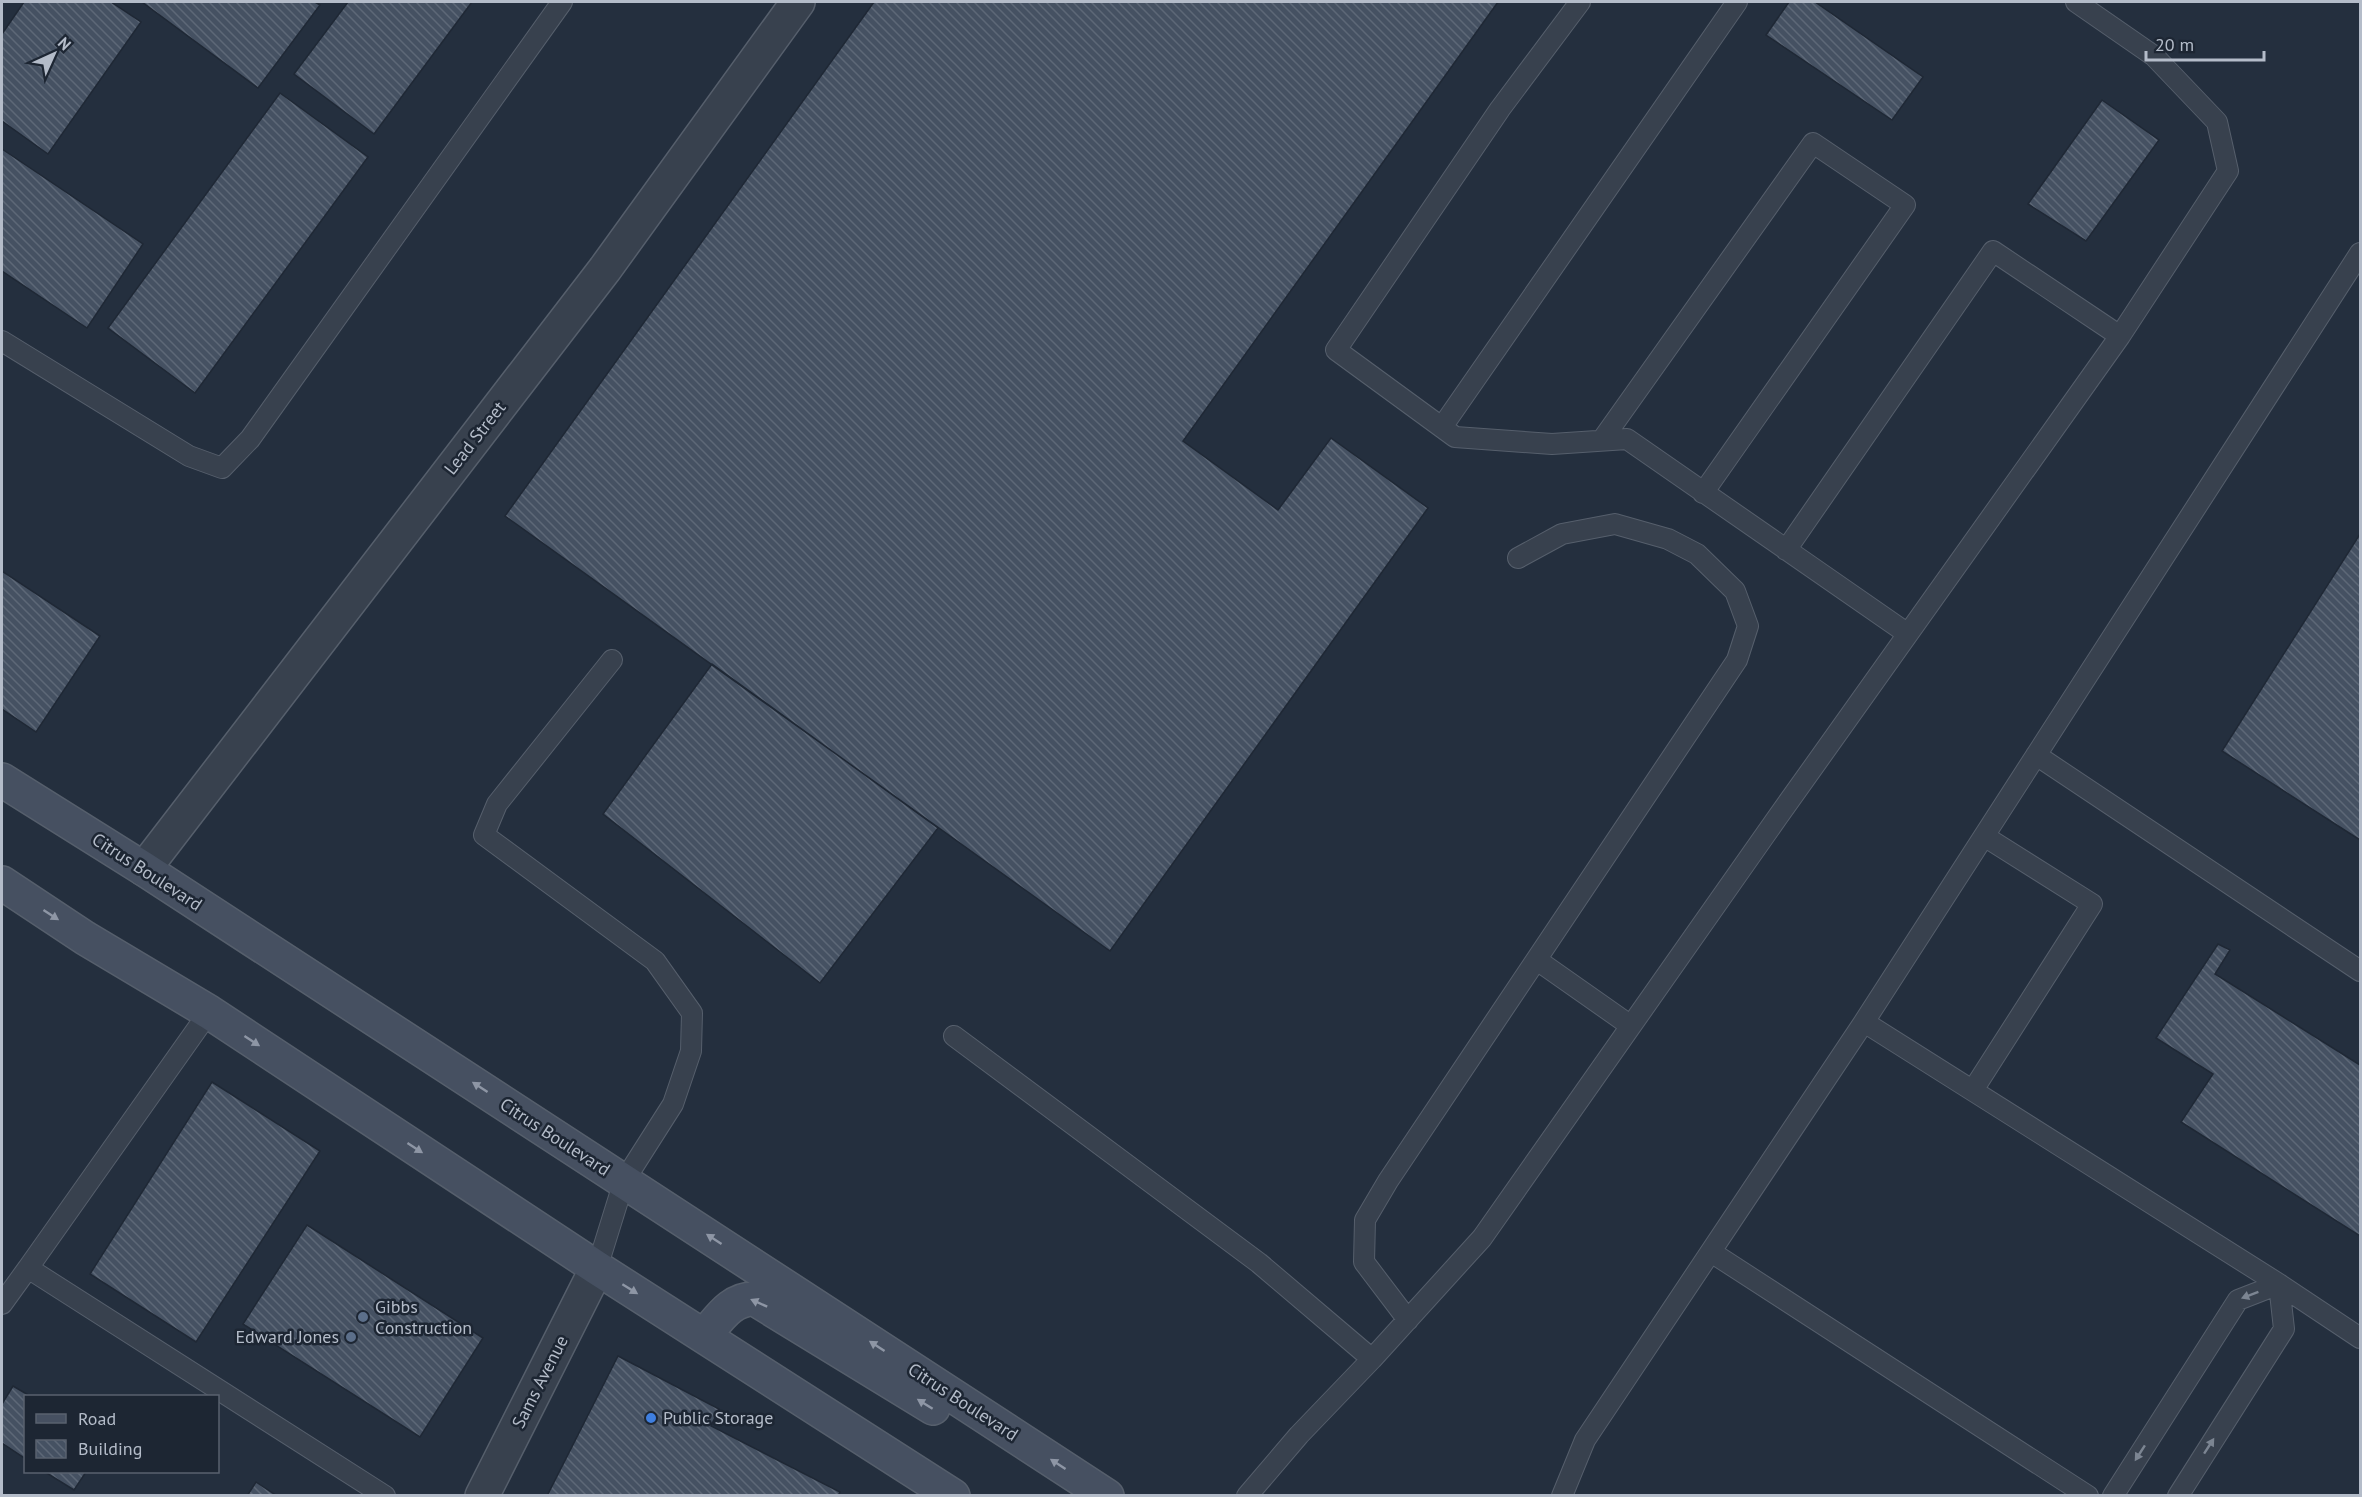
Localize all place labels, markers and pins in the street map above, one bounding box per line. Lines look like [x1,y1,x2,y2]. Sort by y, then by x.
place label: Gibbs Construction [375,1295,472,1339]
marker: Gibbs Construction [356,1310,370,1324]
place label: Edward Jones [235,1325,339,1348]
marker: Edward Jones [344,1330,358,1344]
place label: Public Storage [663,1406,773,1429]
marker: Public Storage [644,1411,658,1425]

